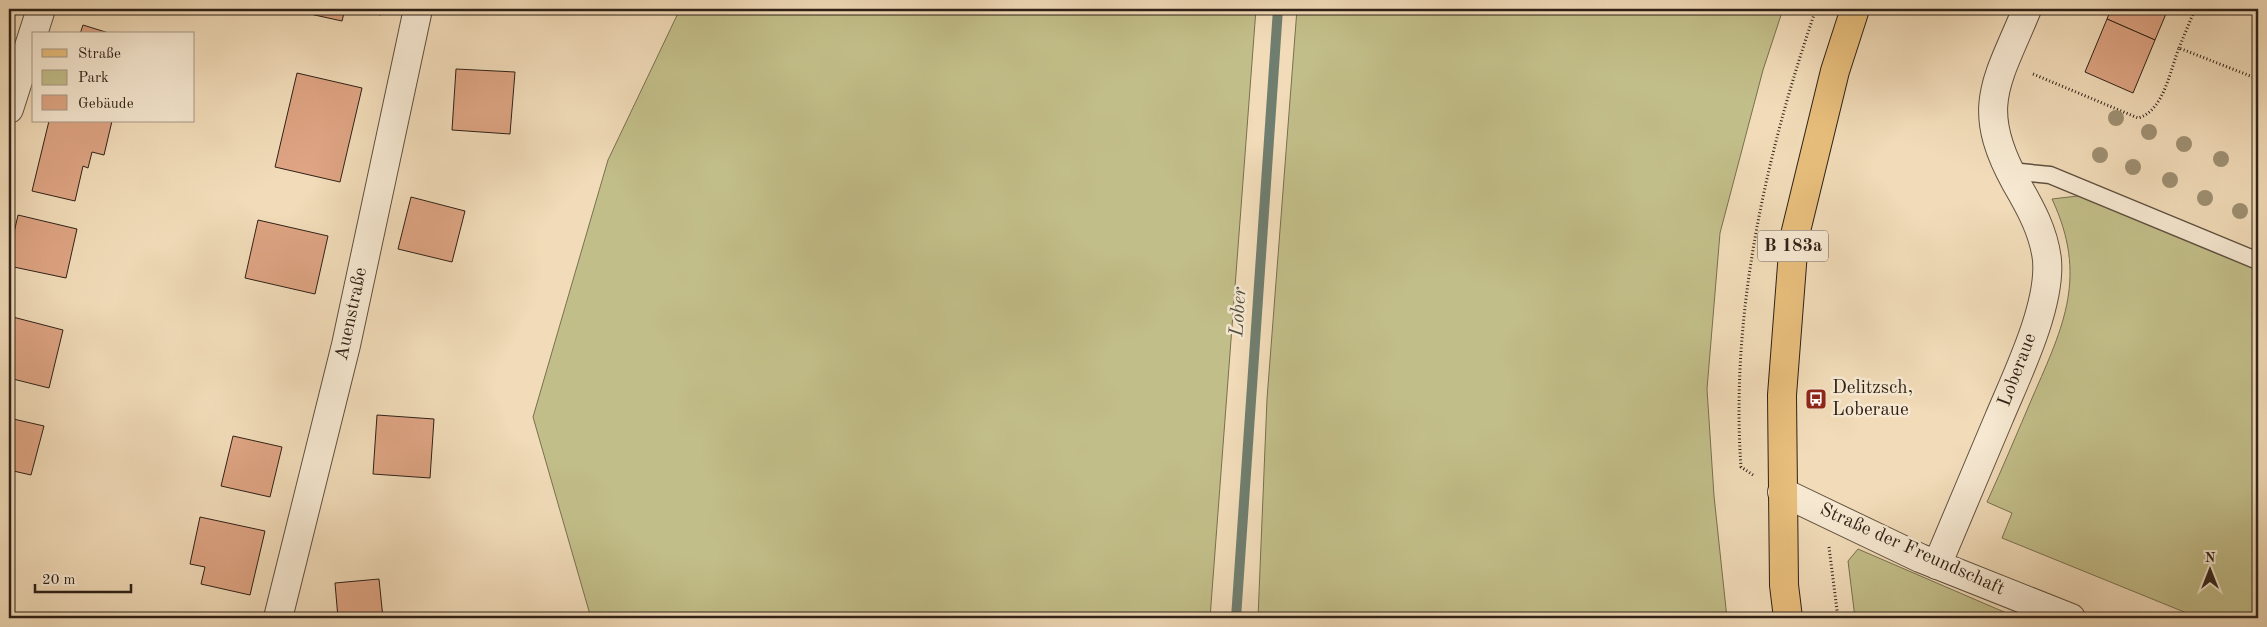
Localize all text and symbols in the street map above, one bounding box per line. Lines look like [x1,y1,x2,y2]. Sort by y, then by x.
legend [32,32,195,122]
text: Straße [78,47,121,62]
text: Park [78,71,109,86]
text: Gebäude [78,97,134,112]
road number: B 183a [1758,230,1828,262]
street label: Auenstraße [333,266,371,362]
water label: Lober [1227,286,1251,338]
street label: Loberaue [1995,331,2041,409]
place label: Delitzsch, Loberaue [1832,379,1913,420]
bus stop icon: Delitzsch, Loberaue [1804,387,1828,411]
street label: Straße der Freundschaft [1817,501,2007,599]
north arrow [2184,544,2234,594]
text: N [2205,551,2216,565]
scale bar [35,562,131,594]
text: 20 m [42,573,76,588]

